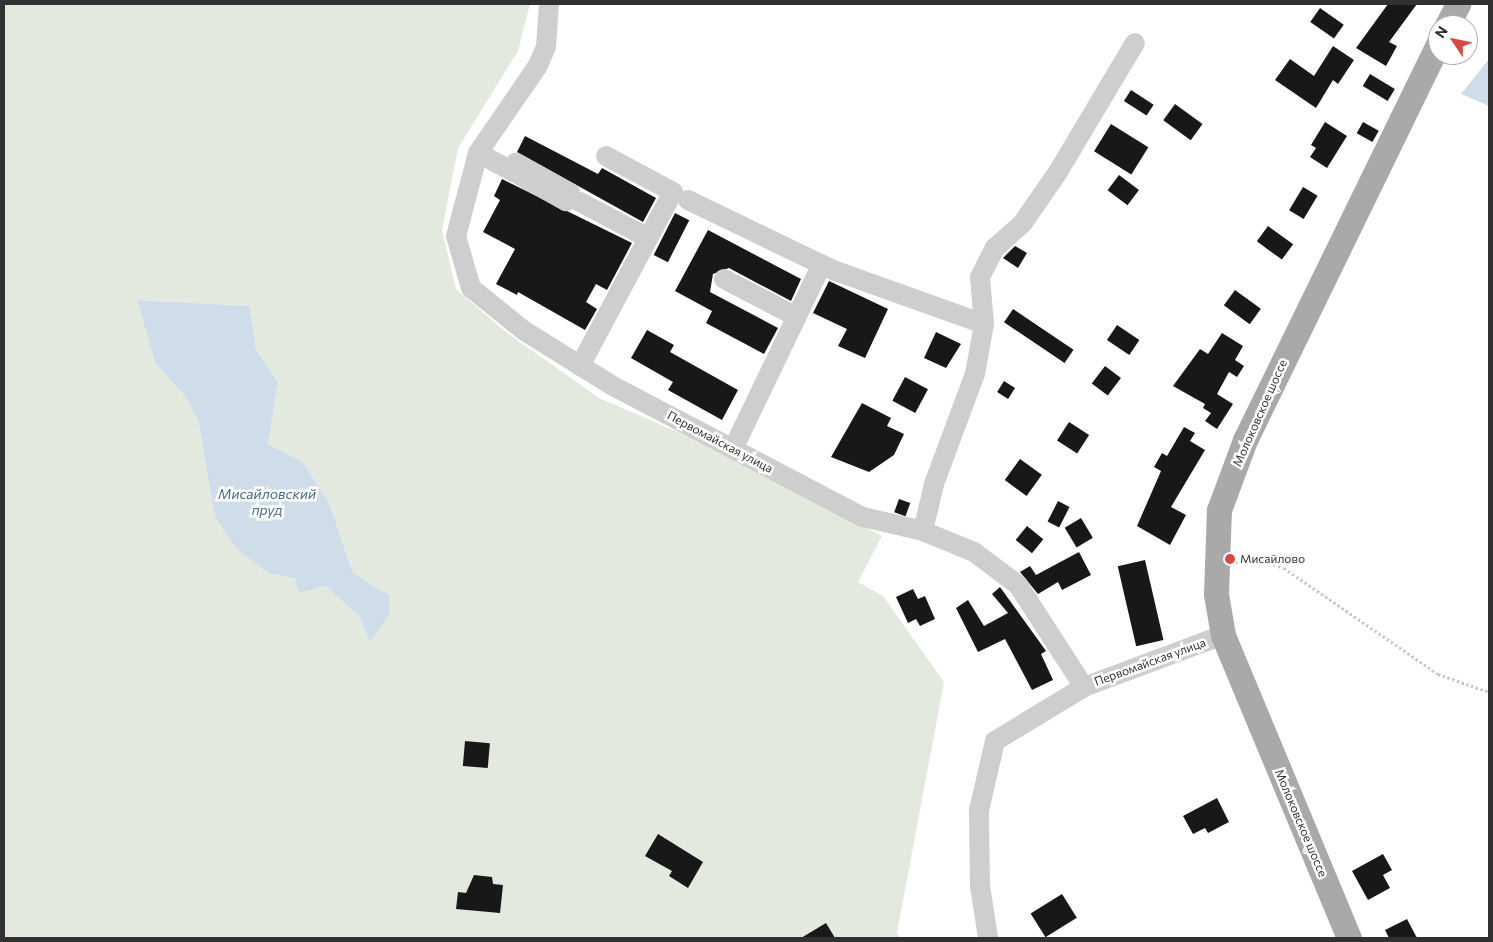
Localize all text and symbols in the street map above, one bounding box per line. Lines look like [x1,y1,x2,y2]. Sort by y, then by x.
north arrow [1428,15,1478,65]
text: N [1431,23,1451,41]
street label: Молоковское шоссе [1230,357,1290,469]
street label: Первомайская улица [665,408,775,476]
water label: Мисайловский пруд [218,486,316,518]
place label: Мисайлово [1240,552,1305,566]
marker: Мисайлово [1224,553,1236,565]
street label: Первомайская улица [1092,635,1208,689]
street label: Молоковское шоссе [1272,767,1330,879]

